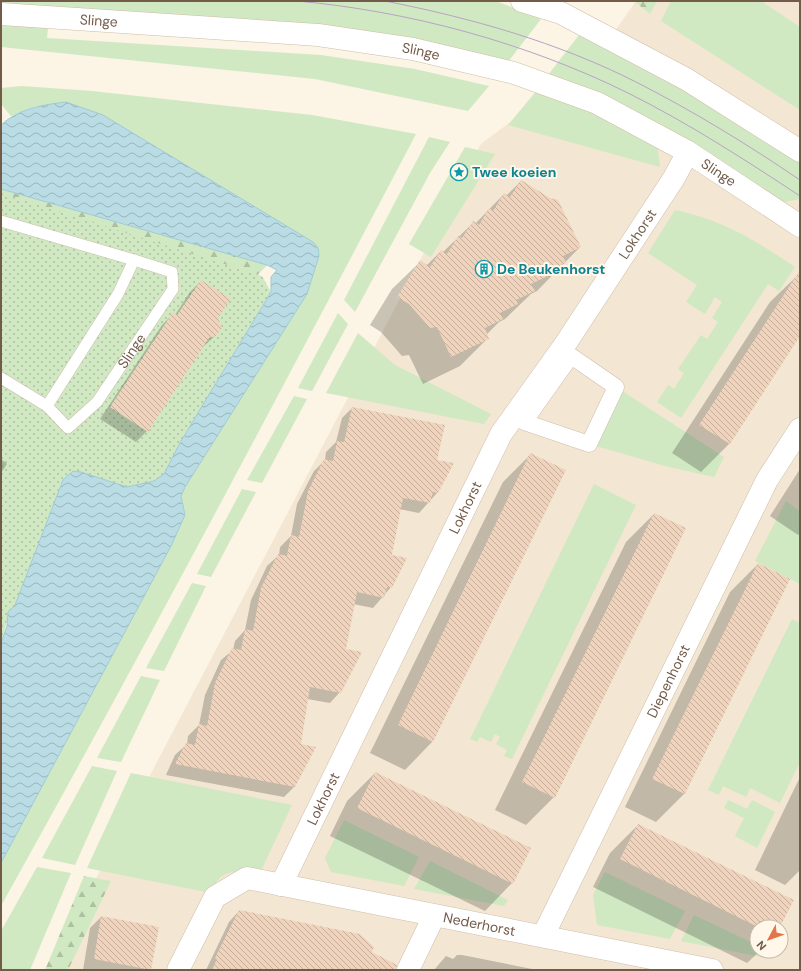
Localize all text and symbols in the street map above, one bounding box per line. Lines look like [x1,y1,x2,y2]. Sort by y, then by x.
street label: Slinge [79,10,118,31]
street label: Slinge [401,39,442,64]
street label: Slinge [698,154,740,190]
place icon: Twee koeien [449,162,469,182]
place label: Twee koeien [472,163,556,181]
street label: Lokhorst [614,205,660,262]
building icon: De Beukenhorst [474,259,494,279]
place label: De Beukenhorst [497,260,605,278]
street label: Slinge [113,330,150,372]
street label: Lokhorst [445,478,486,537]
street label: Diepenhorst [643,641,694,721]
street label: Lokhorst [303,769,344,828]
street label: Nederhorst [442,908,517,940]
north arrow [749,919,789,959]
text: N [754,938,769,953]

